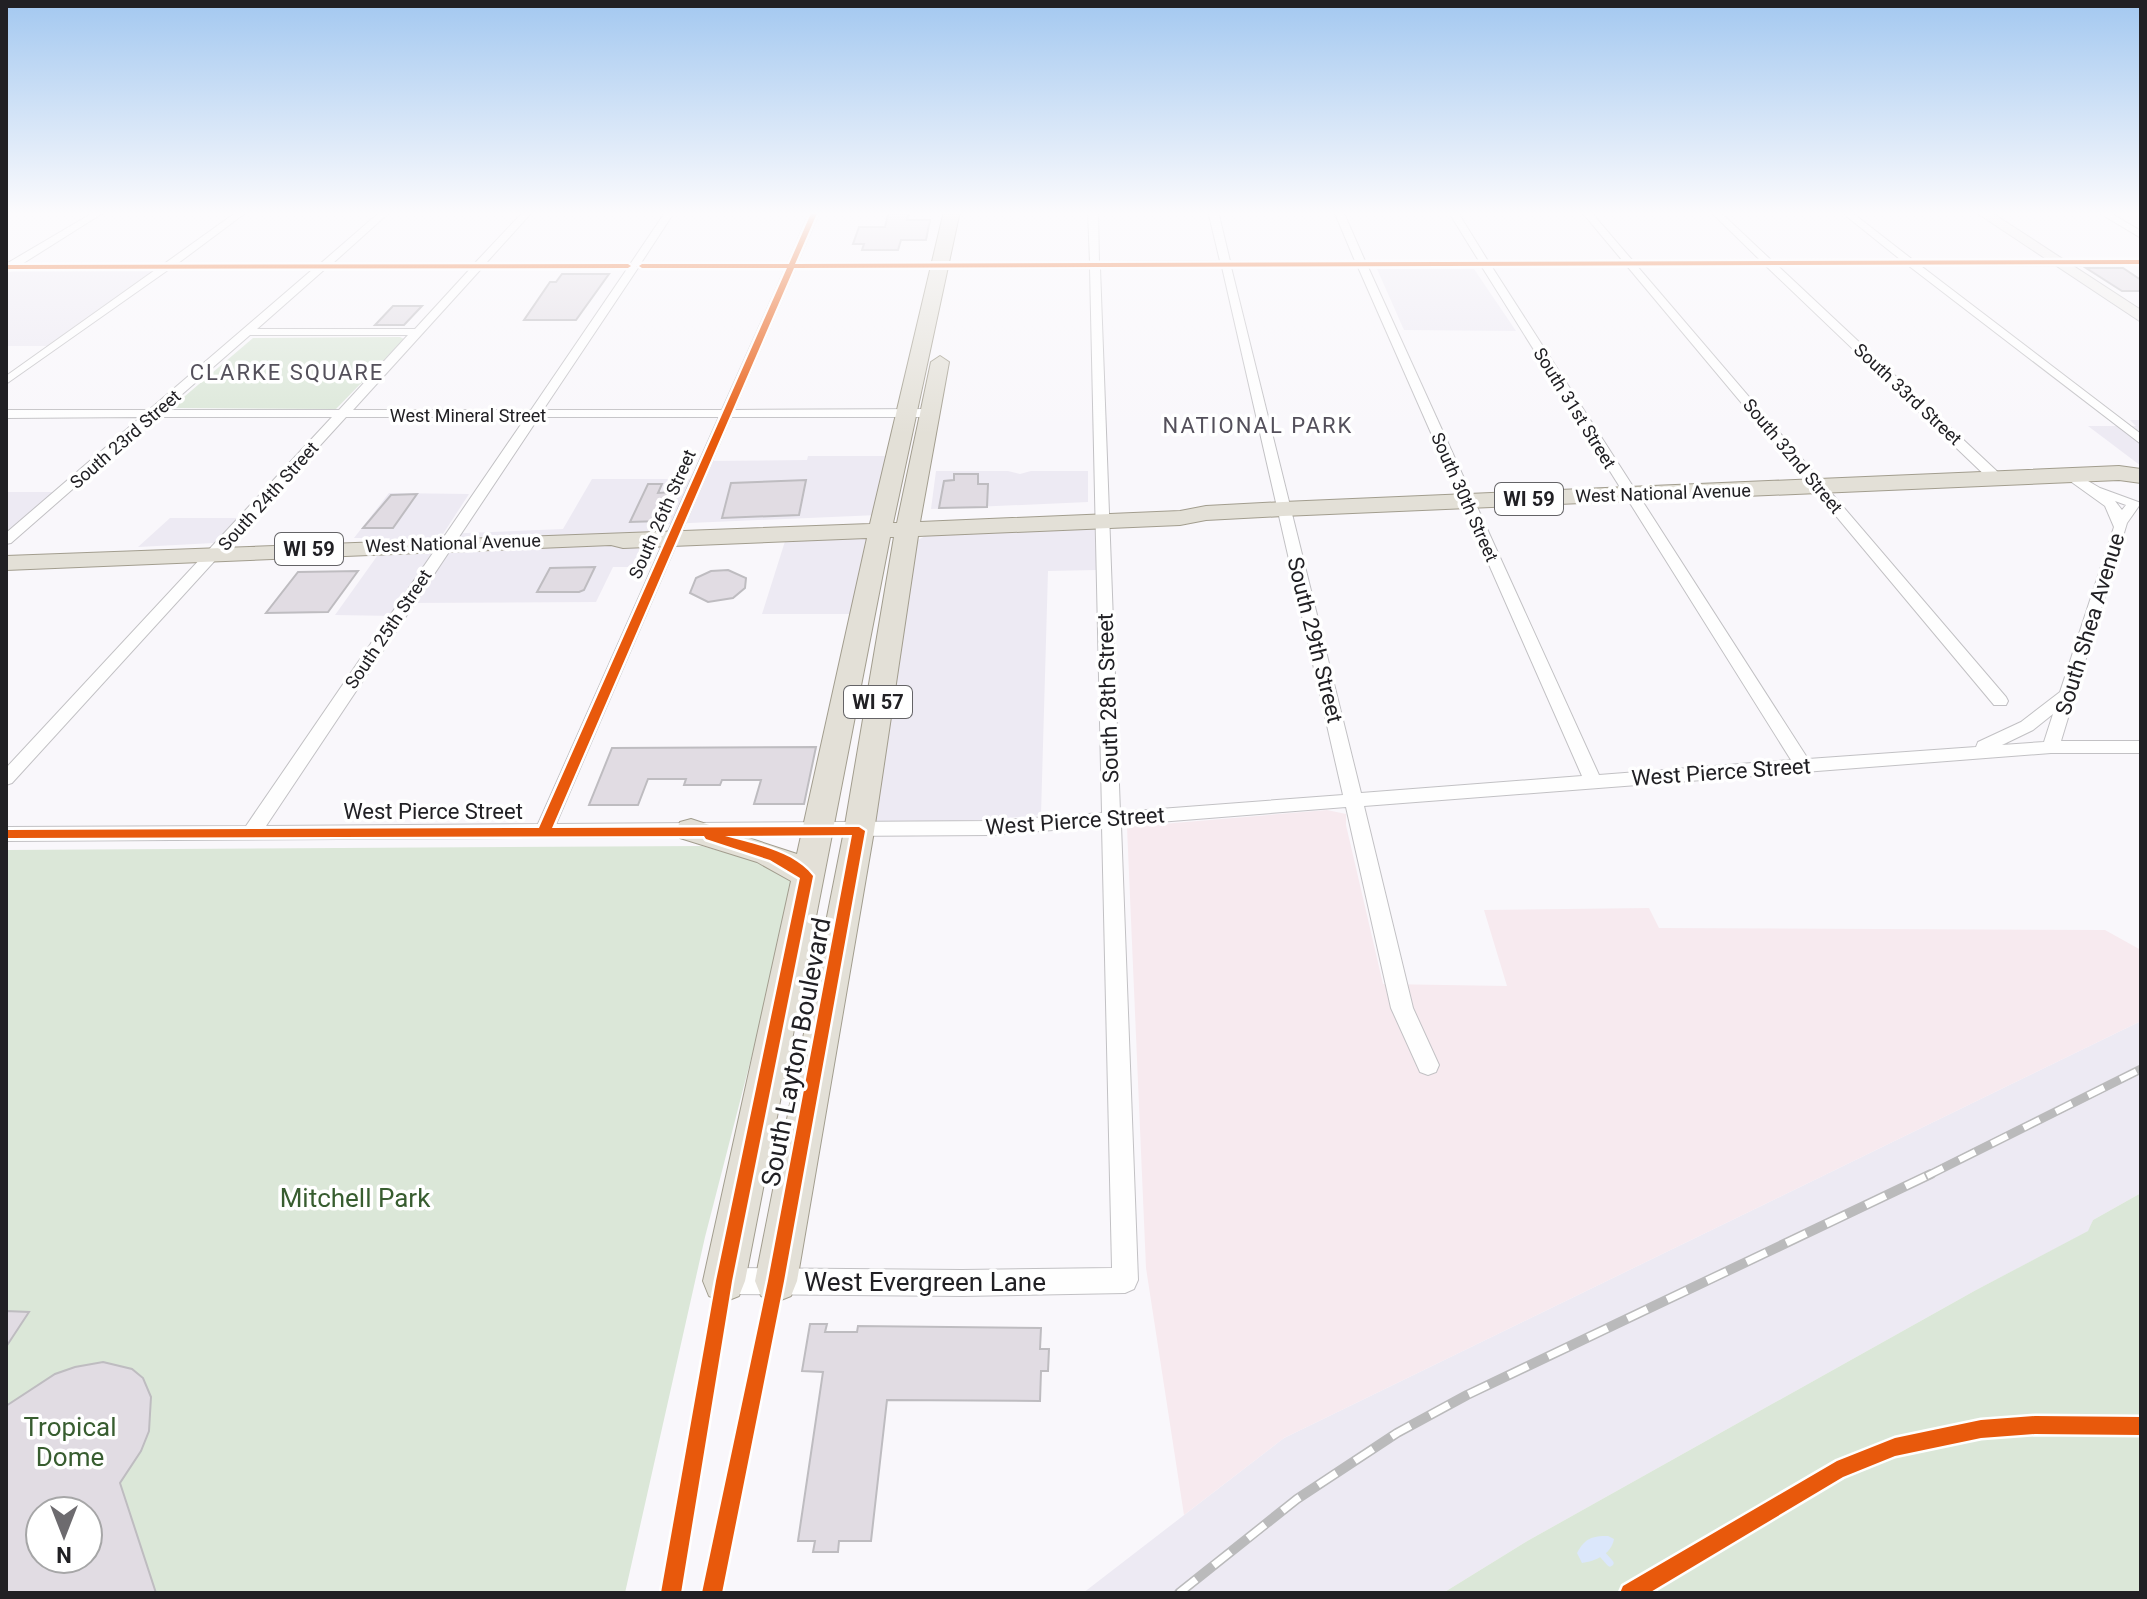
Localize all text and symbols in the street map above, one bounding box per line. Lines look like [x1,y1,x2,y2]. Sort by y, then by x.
street label: South 33rd Street [1850,339,1966,449]
street label: South 31st Street [1529,344,1621,472]
district label: CLARKE SQUARE [190,360,384,385]
street label: South 23rd Street [65,385,185,493]
street label: South 32nd Street [1739,394,1847,518]
street label: West Mineral Street [390,405,546,426]
district label: NATIONAL PARK [1163,413,1353,438]
street label: South 30th Street [1427,429,1503,565]
street label: South 24th Street [214,437,322,555]
street label: South 26th Street [624,446,700,582]
street label: West National Avenue [1575,479,1751,507]
road number: WI 59 [1495,483,1563,515]
street label: West National Avenue [365,529,541,557]
street label: South Shea Avenue [2050,530,2130,718]
road number: WI 59 [275,533,343,565]
street label: South 29th Street [1282,554,1348,726]
street label: South 25th Street [340,565,436,693]
street label: South 28th Street [1093,613,1123,783]
road number: WI 57 [844,686,912,718]
street label: West Pierce Street [1631,753,1811,791]
street label: West Pierce Street [343,799,523,824]
street label: West Pierce Street [985,802,1165,840]
street label: South Layton Boulevard [755,915,837,1189]
park label: Mitchell Park [280,1183,431,1213]
street label: West Evergreen Lane [804,1267,1046,1297]
park label: Tropical Dome [24,1412,116,1472]
north arrow [24,1495,104,1575]
text: N [56,1542,72,1567]

